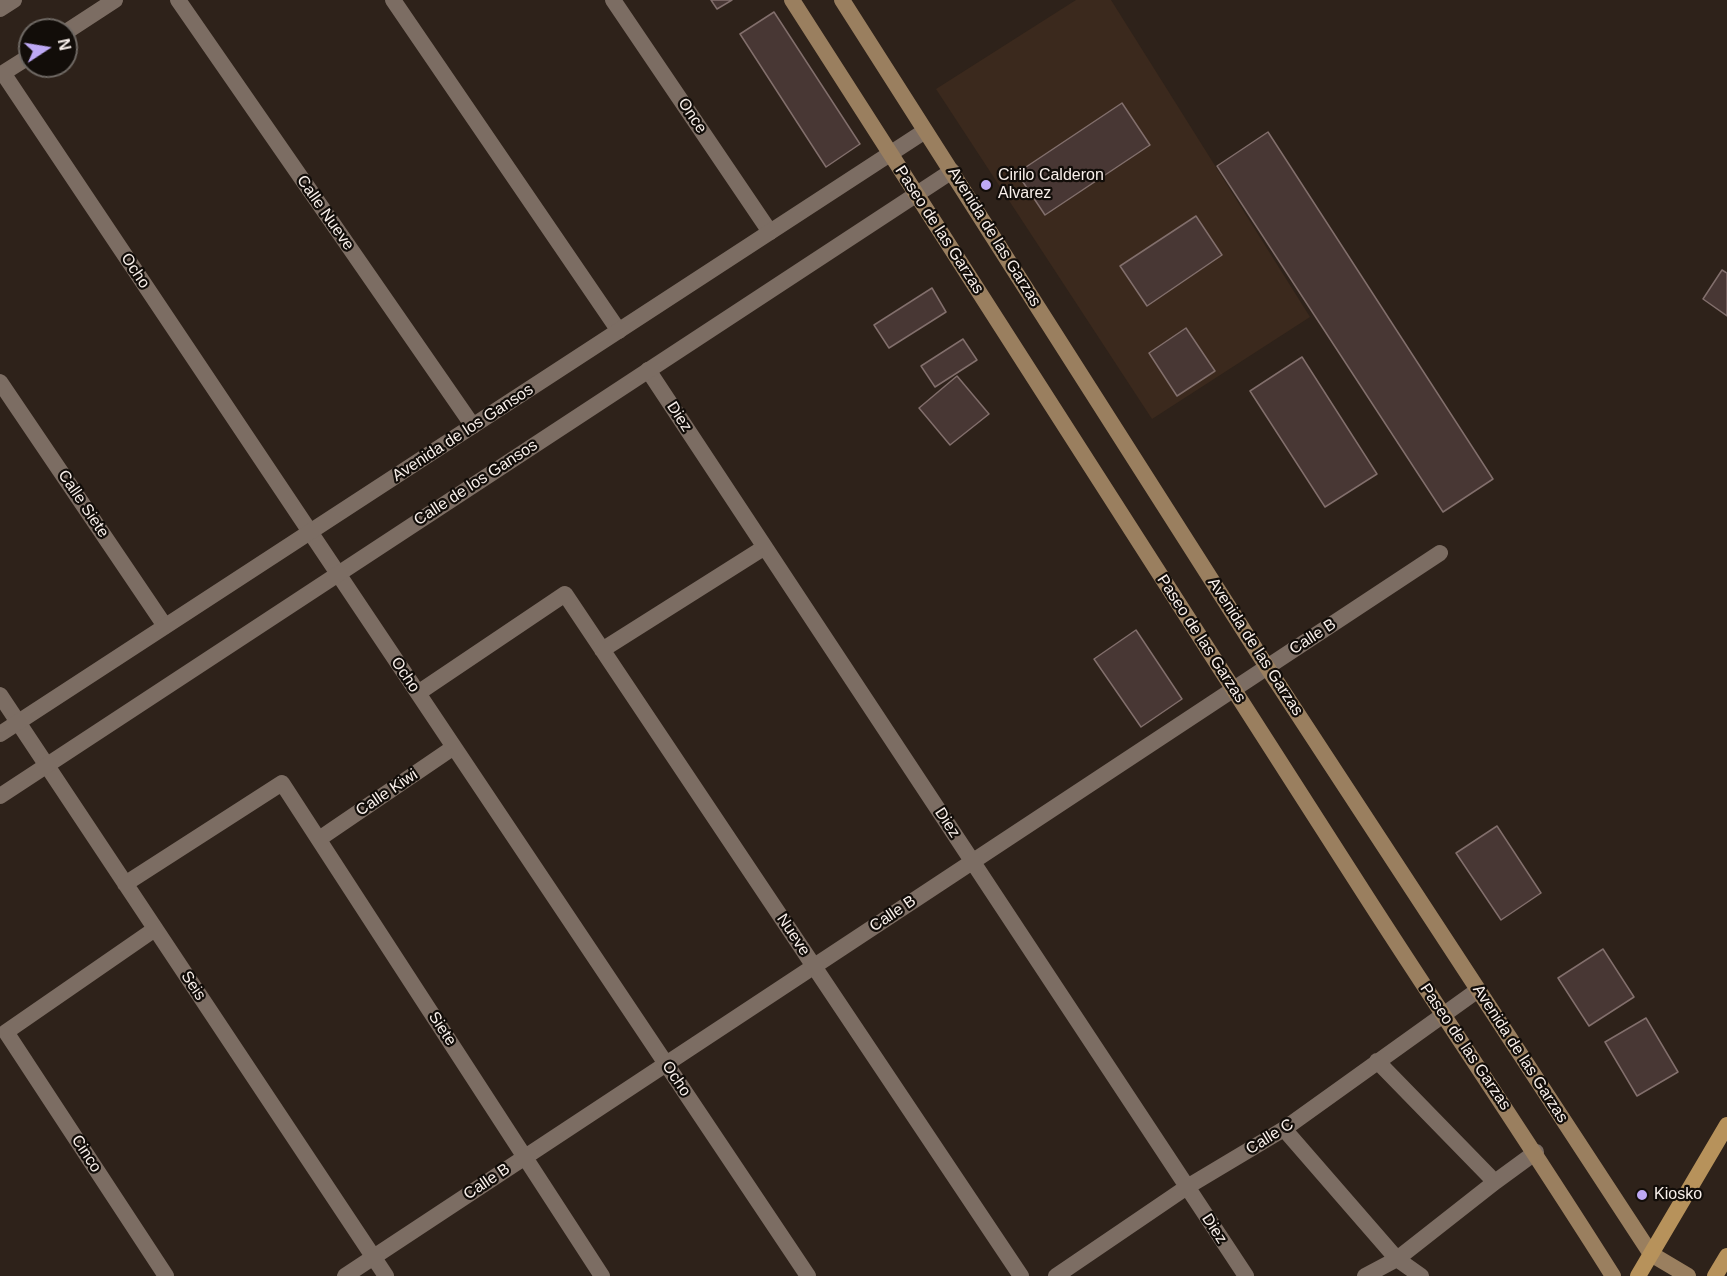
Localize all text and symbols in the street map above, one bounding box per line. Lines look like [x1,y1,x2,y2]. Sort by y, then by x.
north arrow [18,18,78,78]
text: N [55,37,74,52]
street label: Once [673,95,711,137]
street label: Paseo de las Garzas [891,162,987,298]
street label: Avenida de las Garzas [943,164,1045,310]
place label: Cirilo Calderon Alvarez [998,166,1104,204]
street label: Calle Nueve [292,172,358,254]
marker: Cirilo Calderon Alvarez [979,178,993,192]
street label: Ocho [116,250,154,292]
street label: Avenida de los Gansos [389,380,537,486]
street label: Diez [662,398,696,436]
street label: Calle de los Gansos [411,436,541,530]
street label: Calle Siete [53,467,113,541]
street label: Paseo de las Garzas [1153,571,1249,707]
street label: Avenida de las Garzas [1203,574,1307,720]
street label: Calle B [1286,615,1340,659]
street label: Ocho [386,654,424,696]
street label: Calle Kiwi [353,765,421,821]
street label: Diez [930,804,964,842]
street label: Calle B [866,892,920,936]
street label: Nueve [772,910,814,960]
street label: Seis [176,968,210,1004]
street label: Paseo de las Garzas [1416,980,1514,1114]
street label: Avenida de las Garzas [1468,981,1572,1127]
street label: Siete [424,1008,460,1050]
street label: Ocho [657,1058,695,1100]
street label: Calle C [1243,1115,1297,1159]
street label: Cinco [67,1132,105,1176]
street label: Calle B [460,1160,514,1204]
place label: Kiosko [1654,1185,1702,1205]
marker: Kiosko [1635,1188,1649,1202]
street label: Diez [1197,1210,1231,1248]

